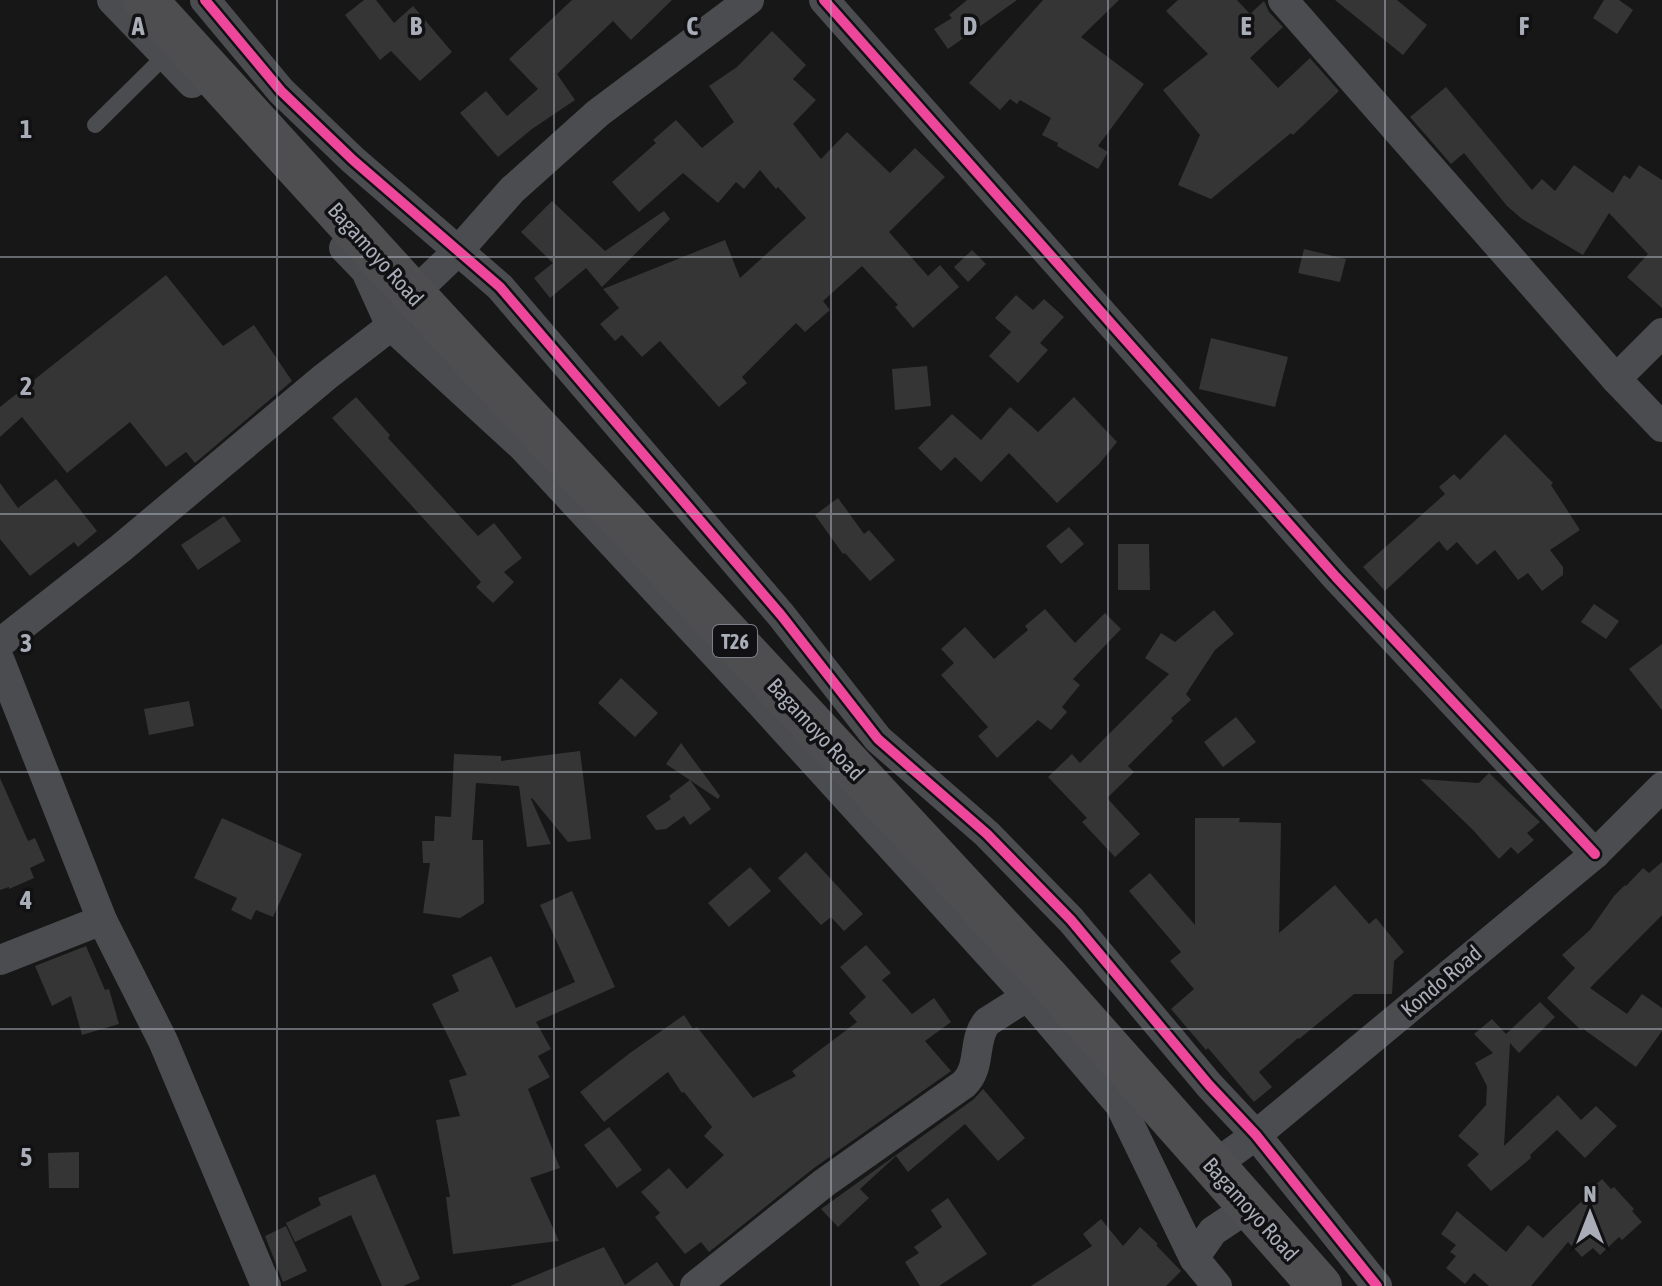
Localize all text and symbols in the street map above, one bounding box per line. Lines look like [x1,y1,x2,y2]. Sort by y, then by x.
text: A [131,11,145,41]
text: B [410,11,423,41]
text: C [686,11,698,41]
text: D [963,11,977,41]
text: E [1240,11,1252,41]
text: F [1519,11,1530,41]
text: 1 [20,114,32,144]
street label: Bagamoyo Road [323,197,429,311]
text: 2 [20,371,32,401]
road number: T26 [713,625,757,657]
text: 3 [20,628,32,658]
street label: Bagamoyo Road [762,673,870,785]
text: 4 [19,885,32,915]
street label: Kondo Road [1395,940,1487,1022]
text: 5 [20,1142,32,1172]
street label: Bagamoyo Road [1198,1152,1304,1266]
north arrow [1550,1174,1630,1254]
text: N [1584,1181,1596,1207]

